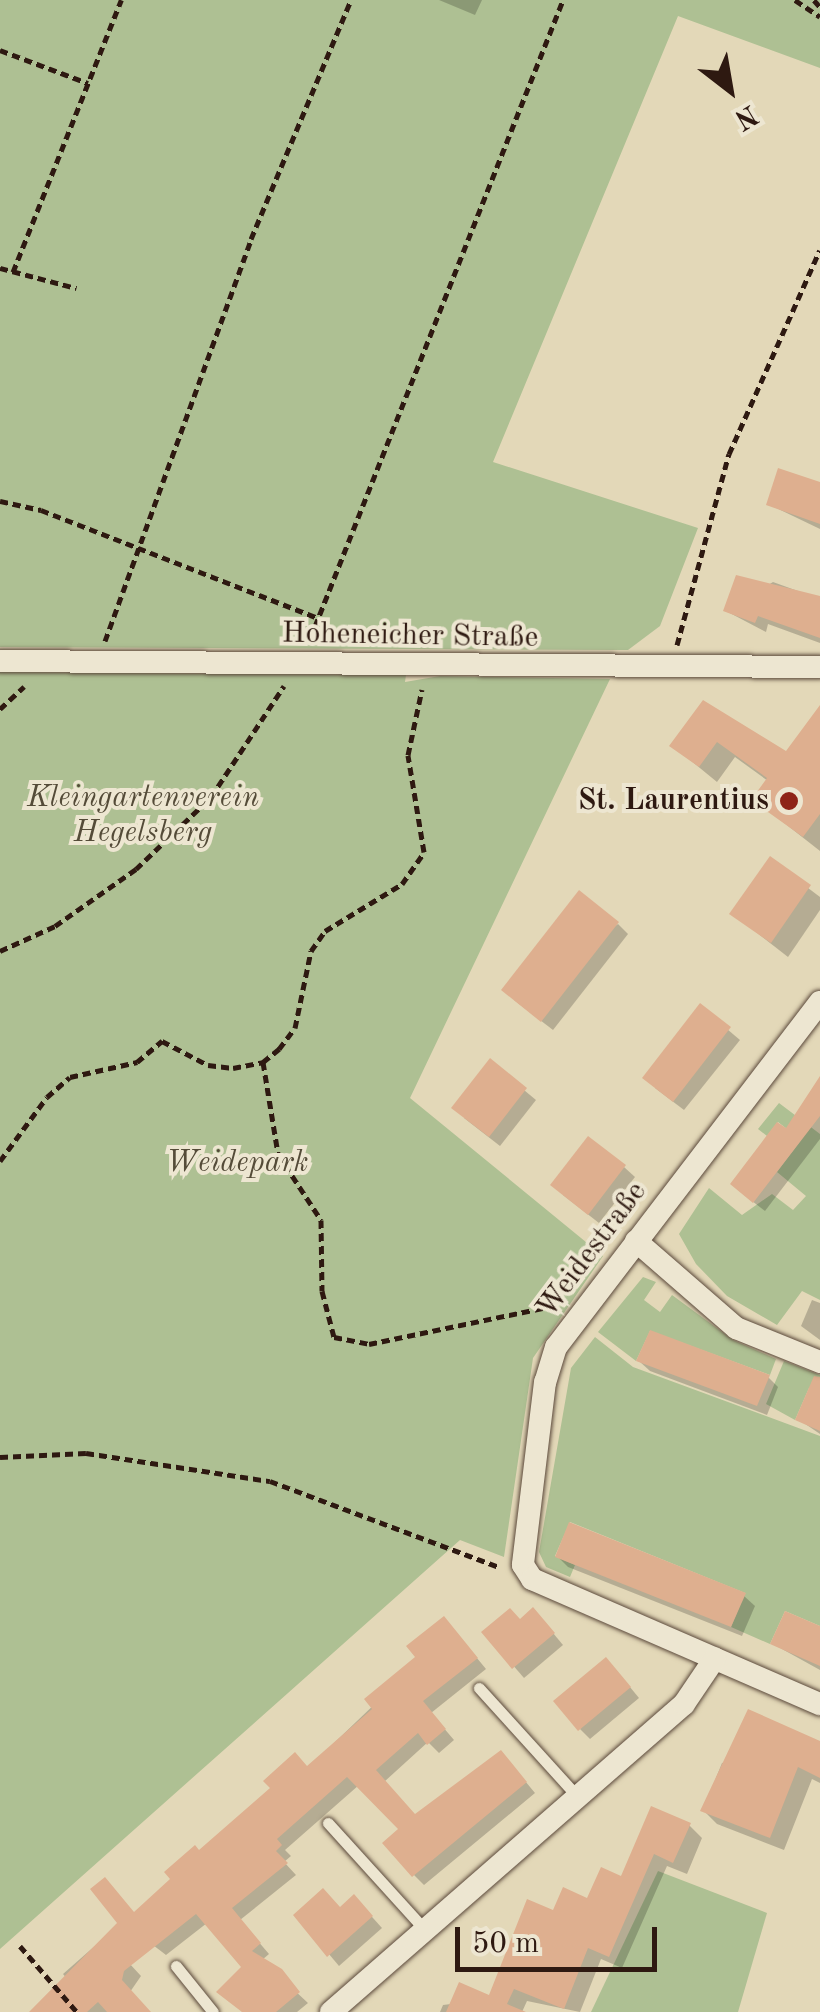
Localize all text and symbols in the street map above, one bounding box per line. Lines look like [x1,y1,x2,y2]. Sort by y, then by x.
north arrow [680,40,780,140]
text: N [729,98,762,133]
street label: Hoheneicher Straße [281,616,539,656]
park label: Kleingartenverein Hegelsberg [27,780,259,850]
place label: St. Laurentius [578,783,769,819]
marker: St. Laurentius [778,790,800,812]
park label: Weidepark [166,1145,308,1181]
street label: Weidestraße [529,1175,655,1325]
scale bar [460,1907,662,1969]
text: 50 m [472,1929,539,1959]

